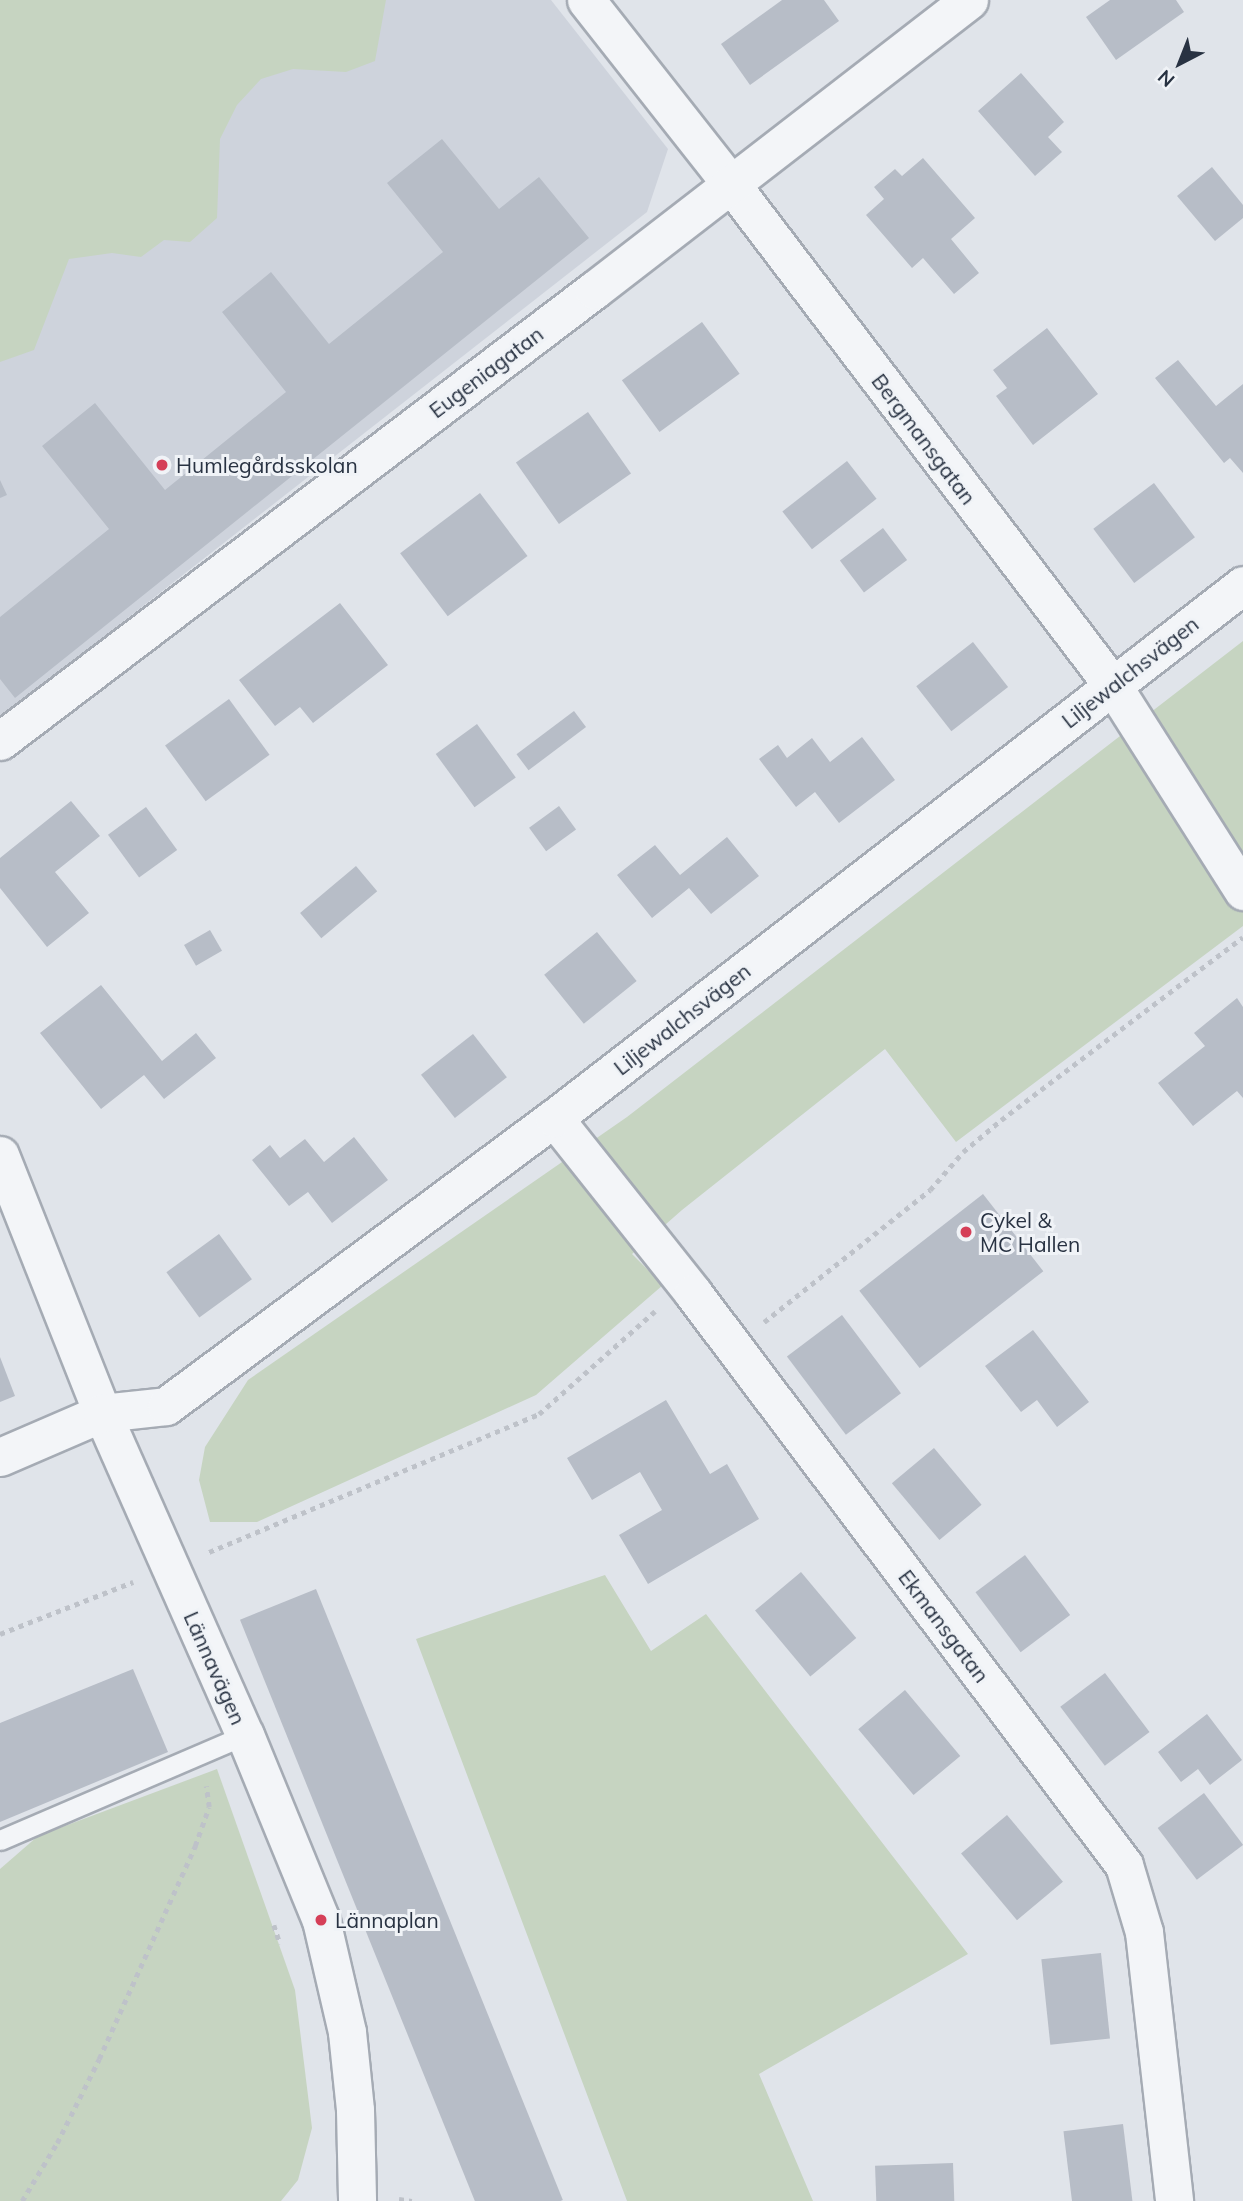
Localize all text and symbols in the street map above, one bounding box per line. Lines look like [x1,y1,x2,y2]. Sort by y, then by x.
north arrow [1145,28,1215,98]
text: N [1153,65,1179,92]
street label: Eugeniagatan [424,321,548,423]
street label: Bergmansgatan [867,369,981,509]
place label: Humlegårdsskolan [176,452,358,478]
marker: Humlegårdsskolan [154,457,170,473]
street label: Liljewalchsvägen [1057,611,1203,733]
street label: Liljewalchsvägen [609,958,755,1080]
place label: Cykel & MC Hallen [980,1207,1080,1257]
marker: Cykel & MC Hallen [958,1224,974,1240]
street label: Ekmansgatan [893,1565,995,1687]
street label: Lännavägen [179,1607,251,1729]
place label: Lännaplan [335,1907,439,1933]
marker: Lännaplan [313,1912,329,1928]

